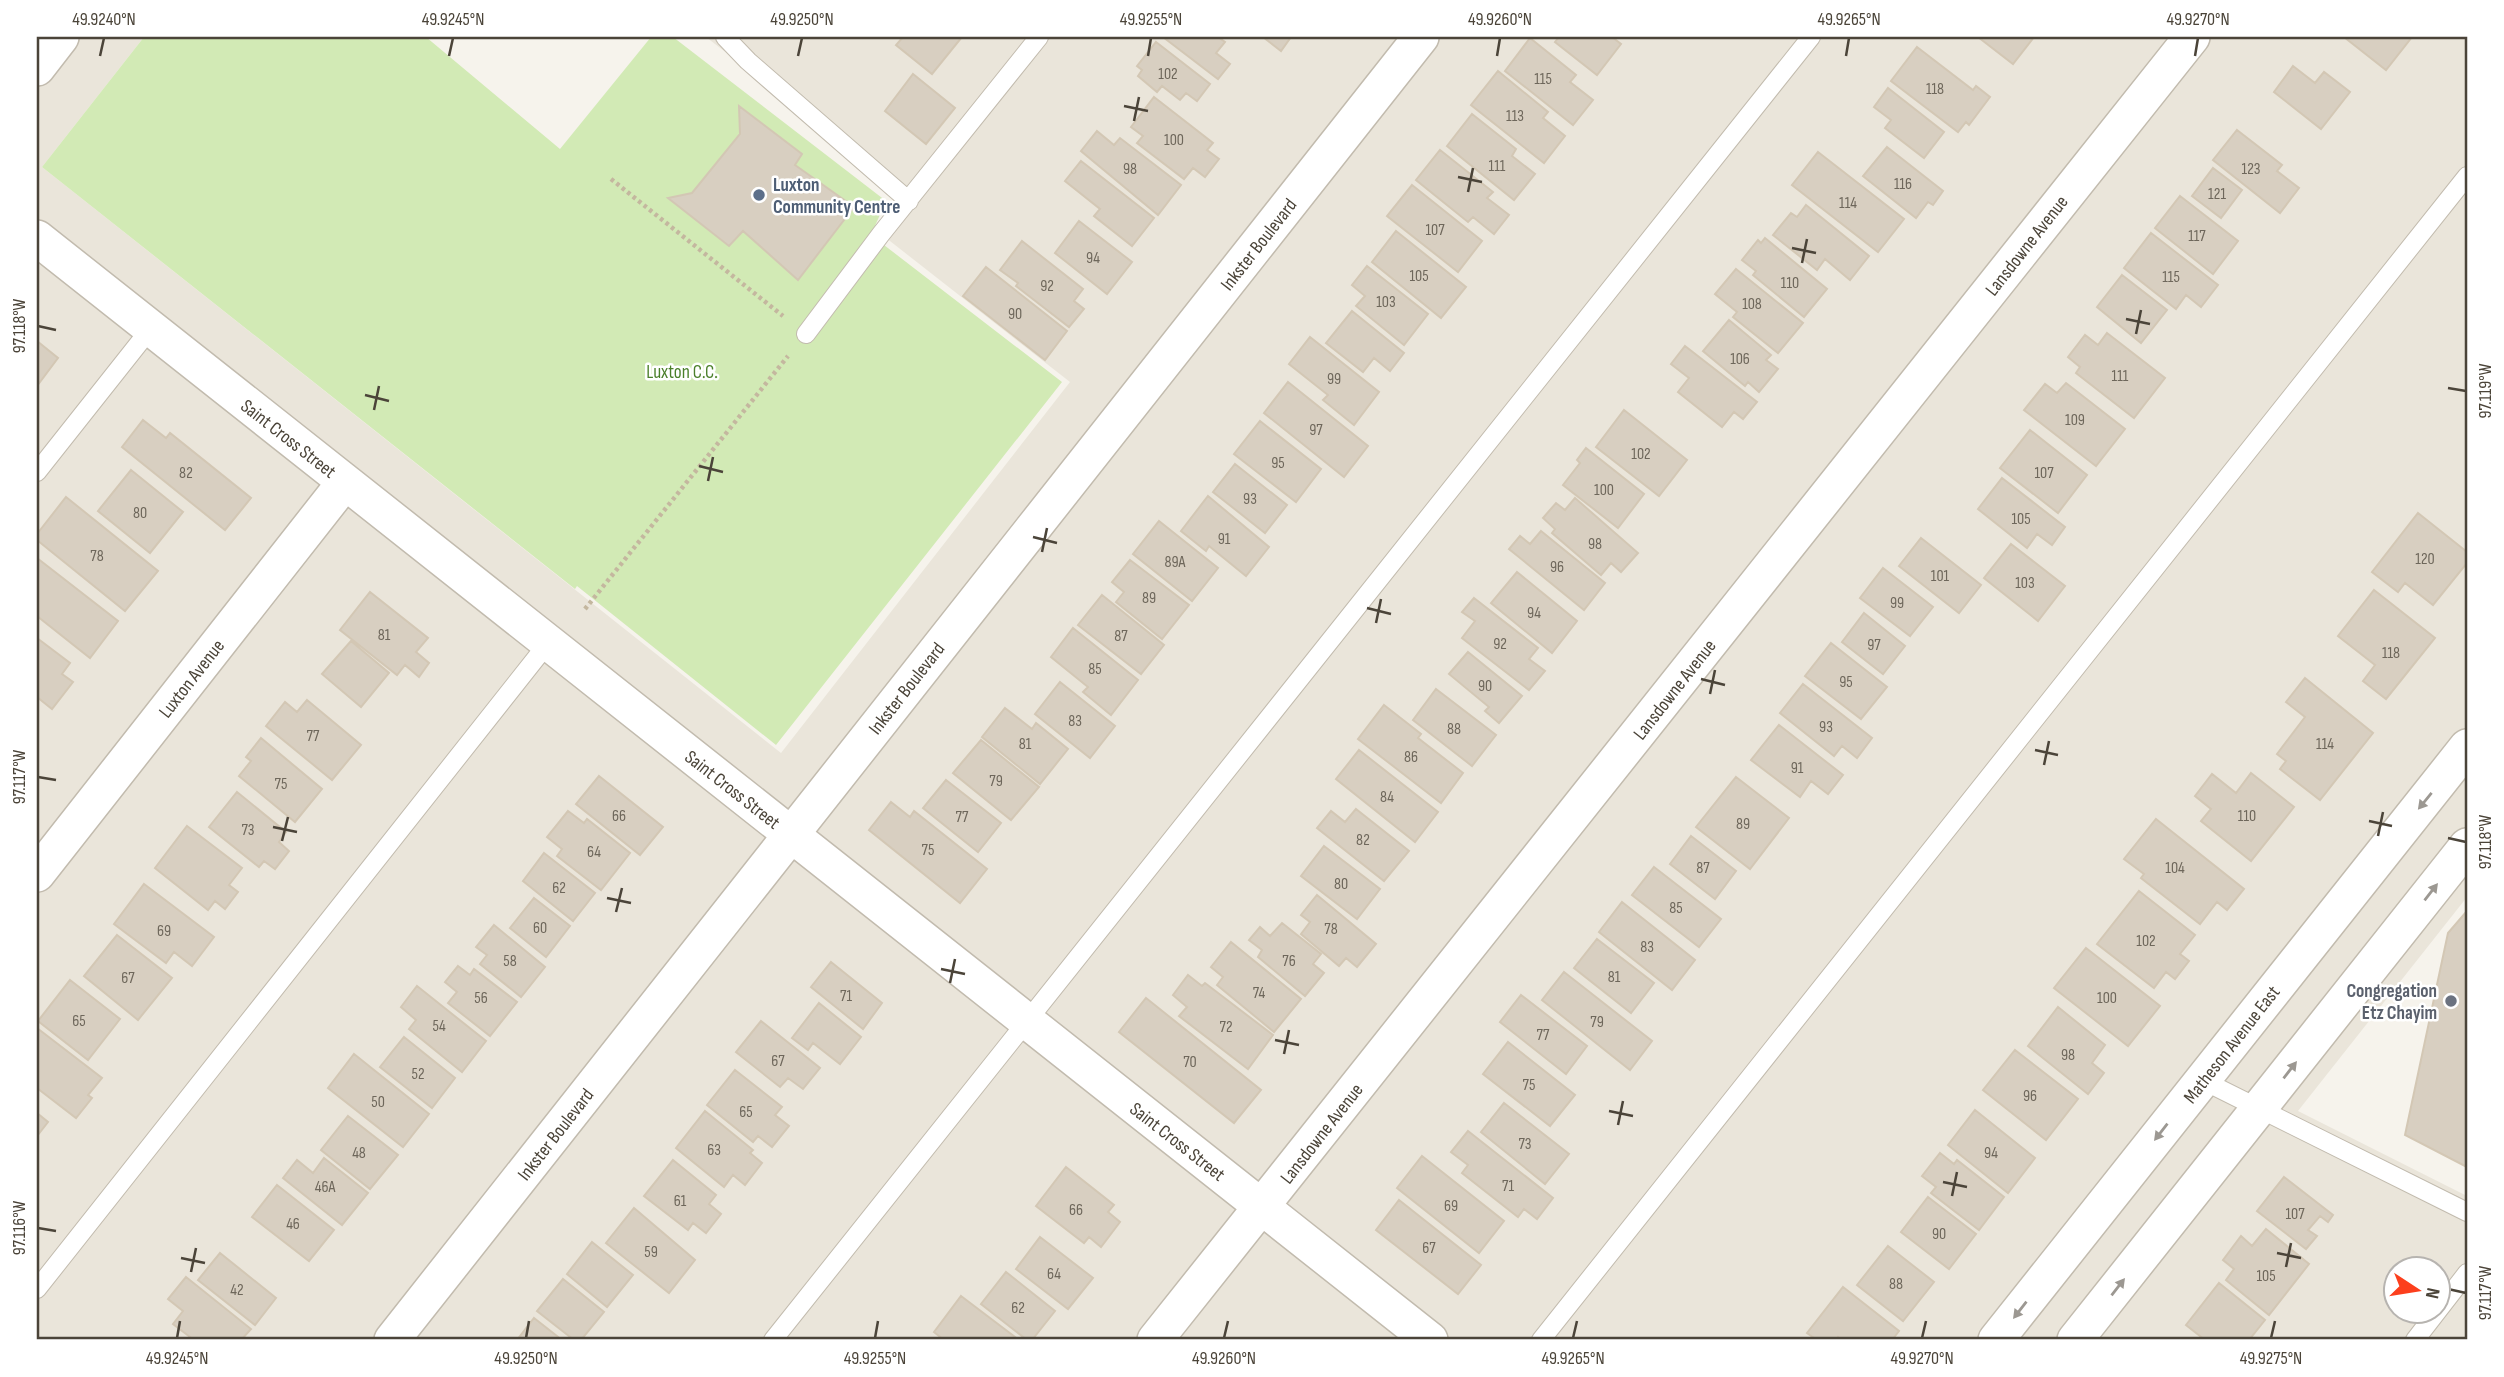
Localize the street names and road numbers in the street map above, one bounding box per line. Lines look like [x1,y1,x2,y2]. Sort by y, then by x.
street label: Lansdowne Avenue [1981,191,2073,301]
street label: Inkster Boulevard [1216,194,1302,295]
street label: Saint Cross Street [236,395,341,484]
street label: Luxton Avenue [154,635,230,723]
street label: Lansdowne Avenue [1629,635,1721,745]
street label: Inkster Boulevard [864,638,950,739]
street label: Saint Cross Street [680,746,785,835]
street label: Matheson Avenue East [2179,981,2285,1108]
street label: Lansdowne Avenue [1276,1079,1368,1189]
street label: Inkster Boulevard [513,1084,599,1185]
street label: Saint Cross Street [1125,1098,1230,1187]

